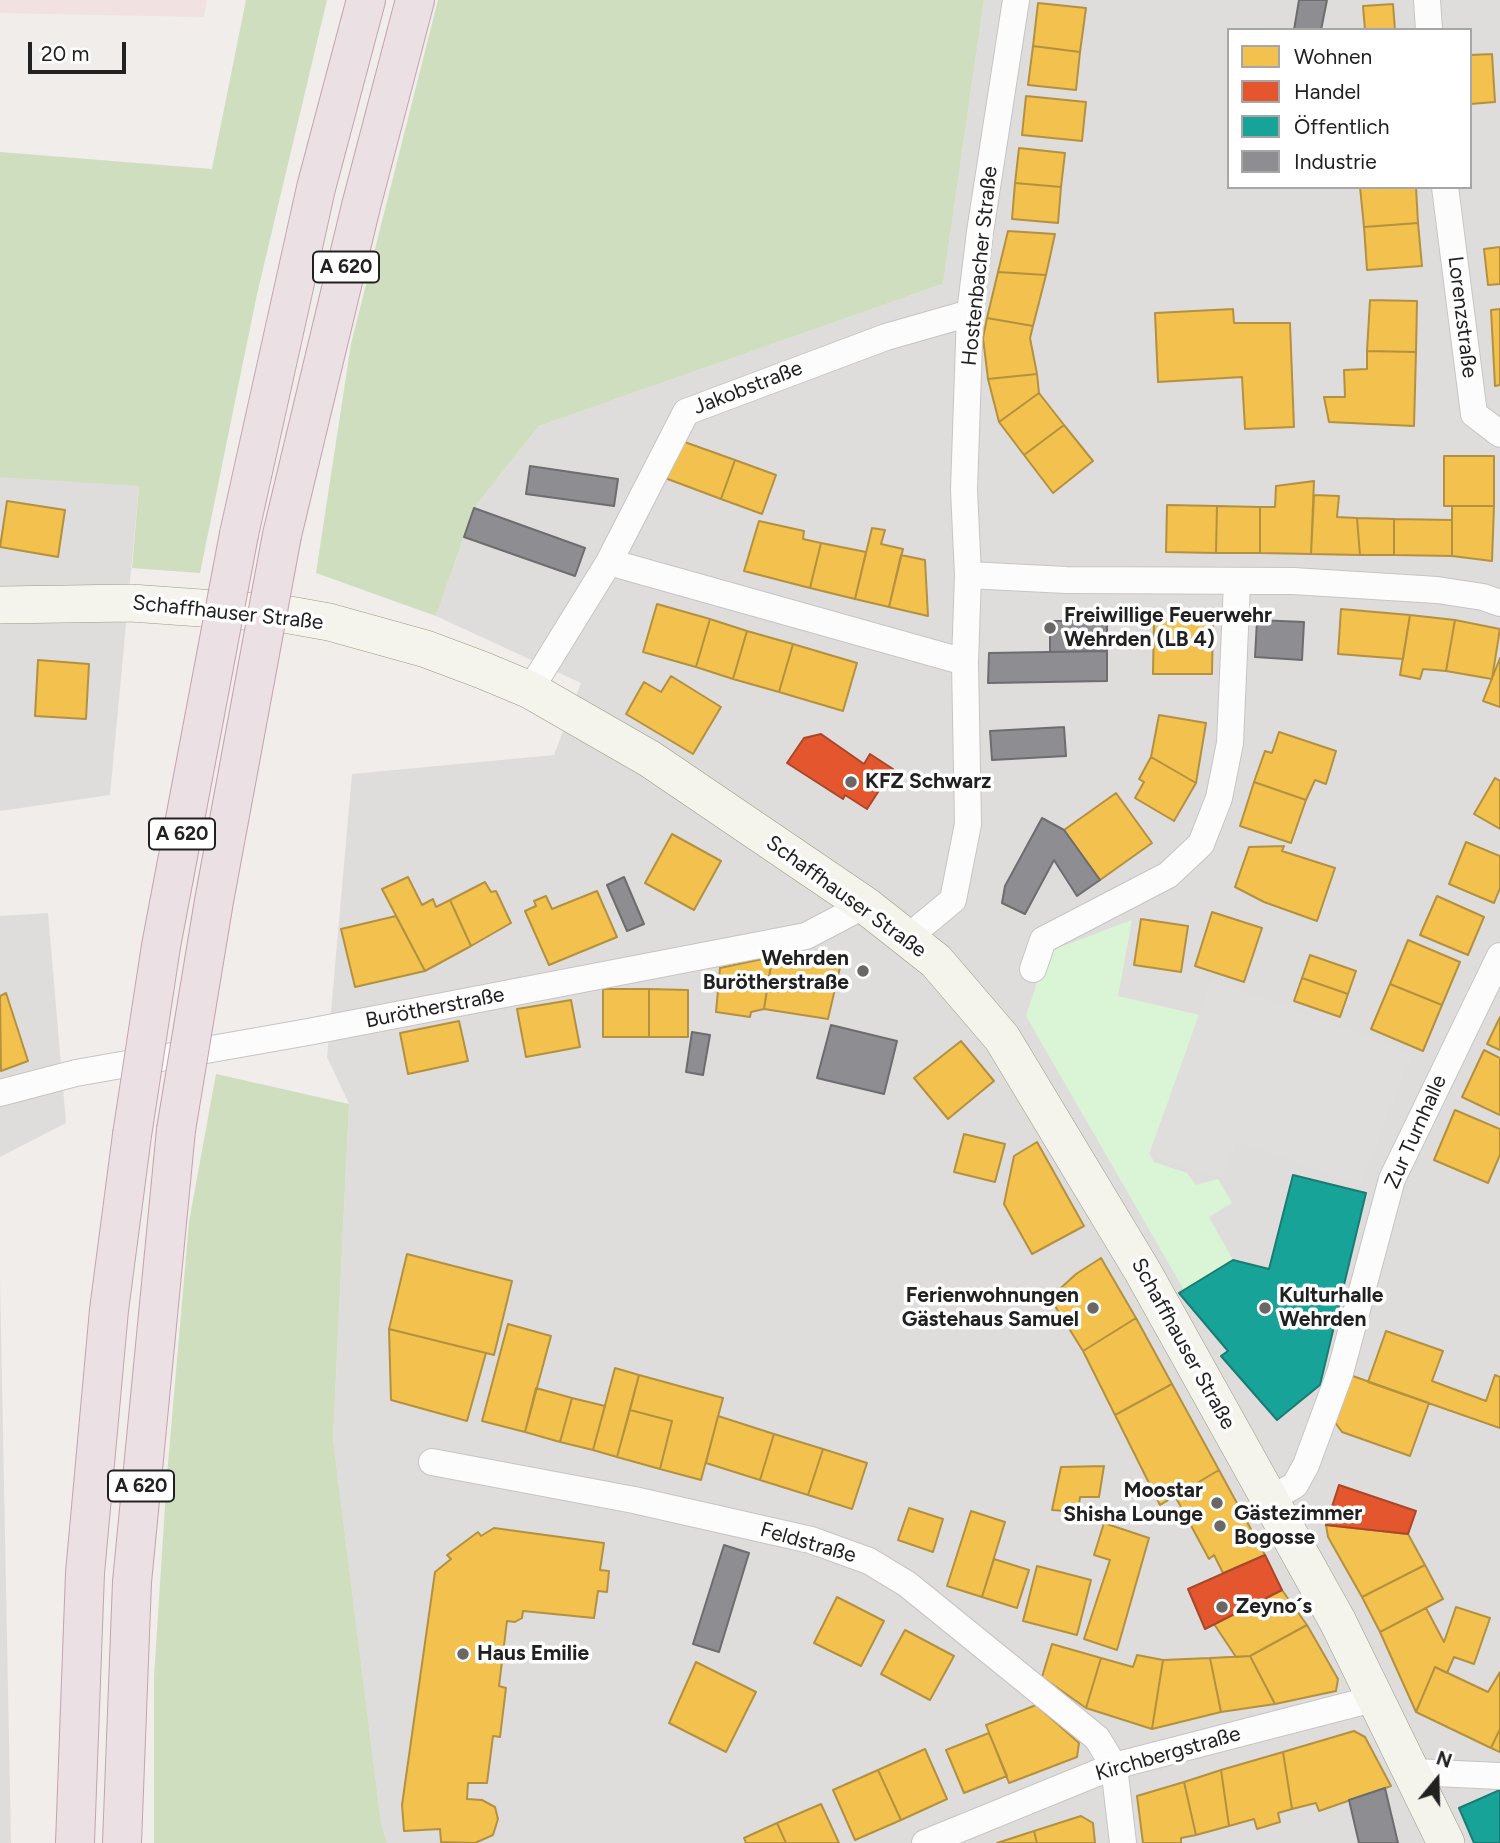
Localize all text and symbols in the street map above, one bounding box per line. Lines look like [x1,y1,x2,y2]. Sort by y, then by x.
scale bar [32,28,130,72]
legend [1227,28,1472,189]
text: 20 m [41,41,89,66]
text: Wohnen [1294,44,1372,69]
text: Handel [1294,79,1361,104]
text: Öffentlich [1294,114,1389,139]
text: Industrie [1294,149,1377,174]
street label: Hostenbacher Straße [957,165,1003,367]
road number: A 620 [313,252,379,282]
street label: Lorenzstraße [1442,255,1482,379]
street label: Jakobstraße [690,356,806,420]
street label: Schaffhauser Straße [131,590,325,636]
place label: Freiwillige Feuerwehr Wehrden (LB 4) [1064,603,1272,653]
marker: Freiwillige Feuerwehr Wehrden (LB 4) [1042,620,1058,636]
place label: KFZ Schwarz [865,769,991,795]
marker: KFZ Schwarz [843,774,859,790]
road number: A 620 [149,818,215,849]
street label: Schaffhauser Straße [761,830,931,964]
place label: Wehrden Burötherstraße [703,946,849,996]
marker: Wehrden Burötherstraße [855,963,871,979]
street label: Burötherstraße [363,982,507,1034]
street label: Zur Turnhalle [1380,1071,1452,1193]
street label: Schaffhauser Straße [1125,1254,1241,1434]
place label: Ferienwohnungen Gästehaus Samuel [902,1283,1079,1333]
place label: Kulturhalle Wehrden [1279,1283,1383,1333]
marker: Ferienwohnungen Gästehaus Samuel [1085,1300,1101,1316]
marker: Kulturhalle Wehrden [1257,1300,1273,1316]
road number: A 620 [108,1470,174,1502]
place label: Moostar Shisha Lounge [1063,1478,1203,1528]
marker: Moostar Shisha Lounge [1209,1495,1225,1511]
place label: Gästezimmer Bogosse [1234,1501,1362,1551]
street label: Feldstraße [757,1517,859,1569]
marker: Gästezimmer Bogosse [1212,1518,1228,1534]
place label: Zeyno´s [1236,1594,1312,1620]
marker: Zeyno´s [1214,1599,1230,1615]
place label: Haus Emilie [477,1641,589,1667]
marker: Haus Emilie [455,1646,471,1662]
street label: Kirchbergstraße [1092,1721,1244,1787]
north arrow [1402,1745,1472,1815]
text: N [1433,1746,1455,1773]

